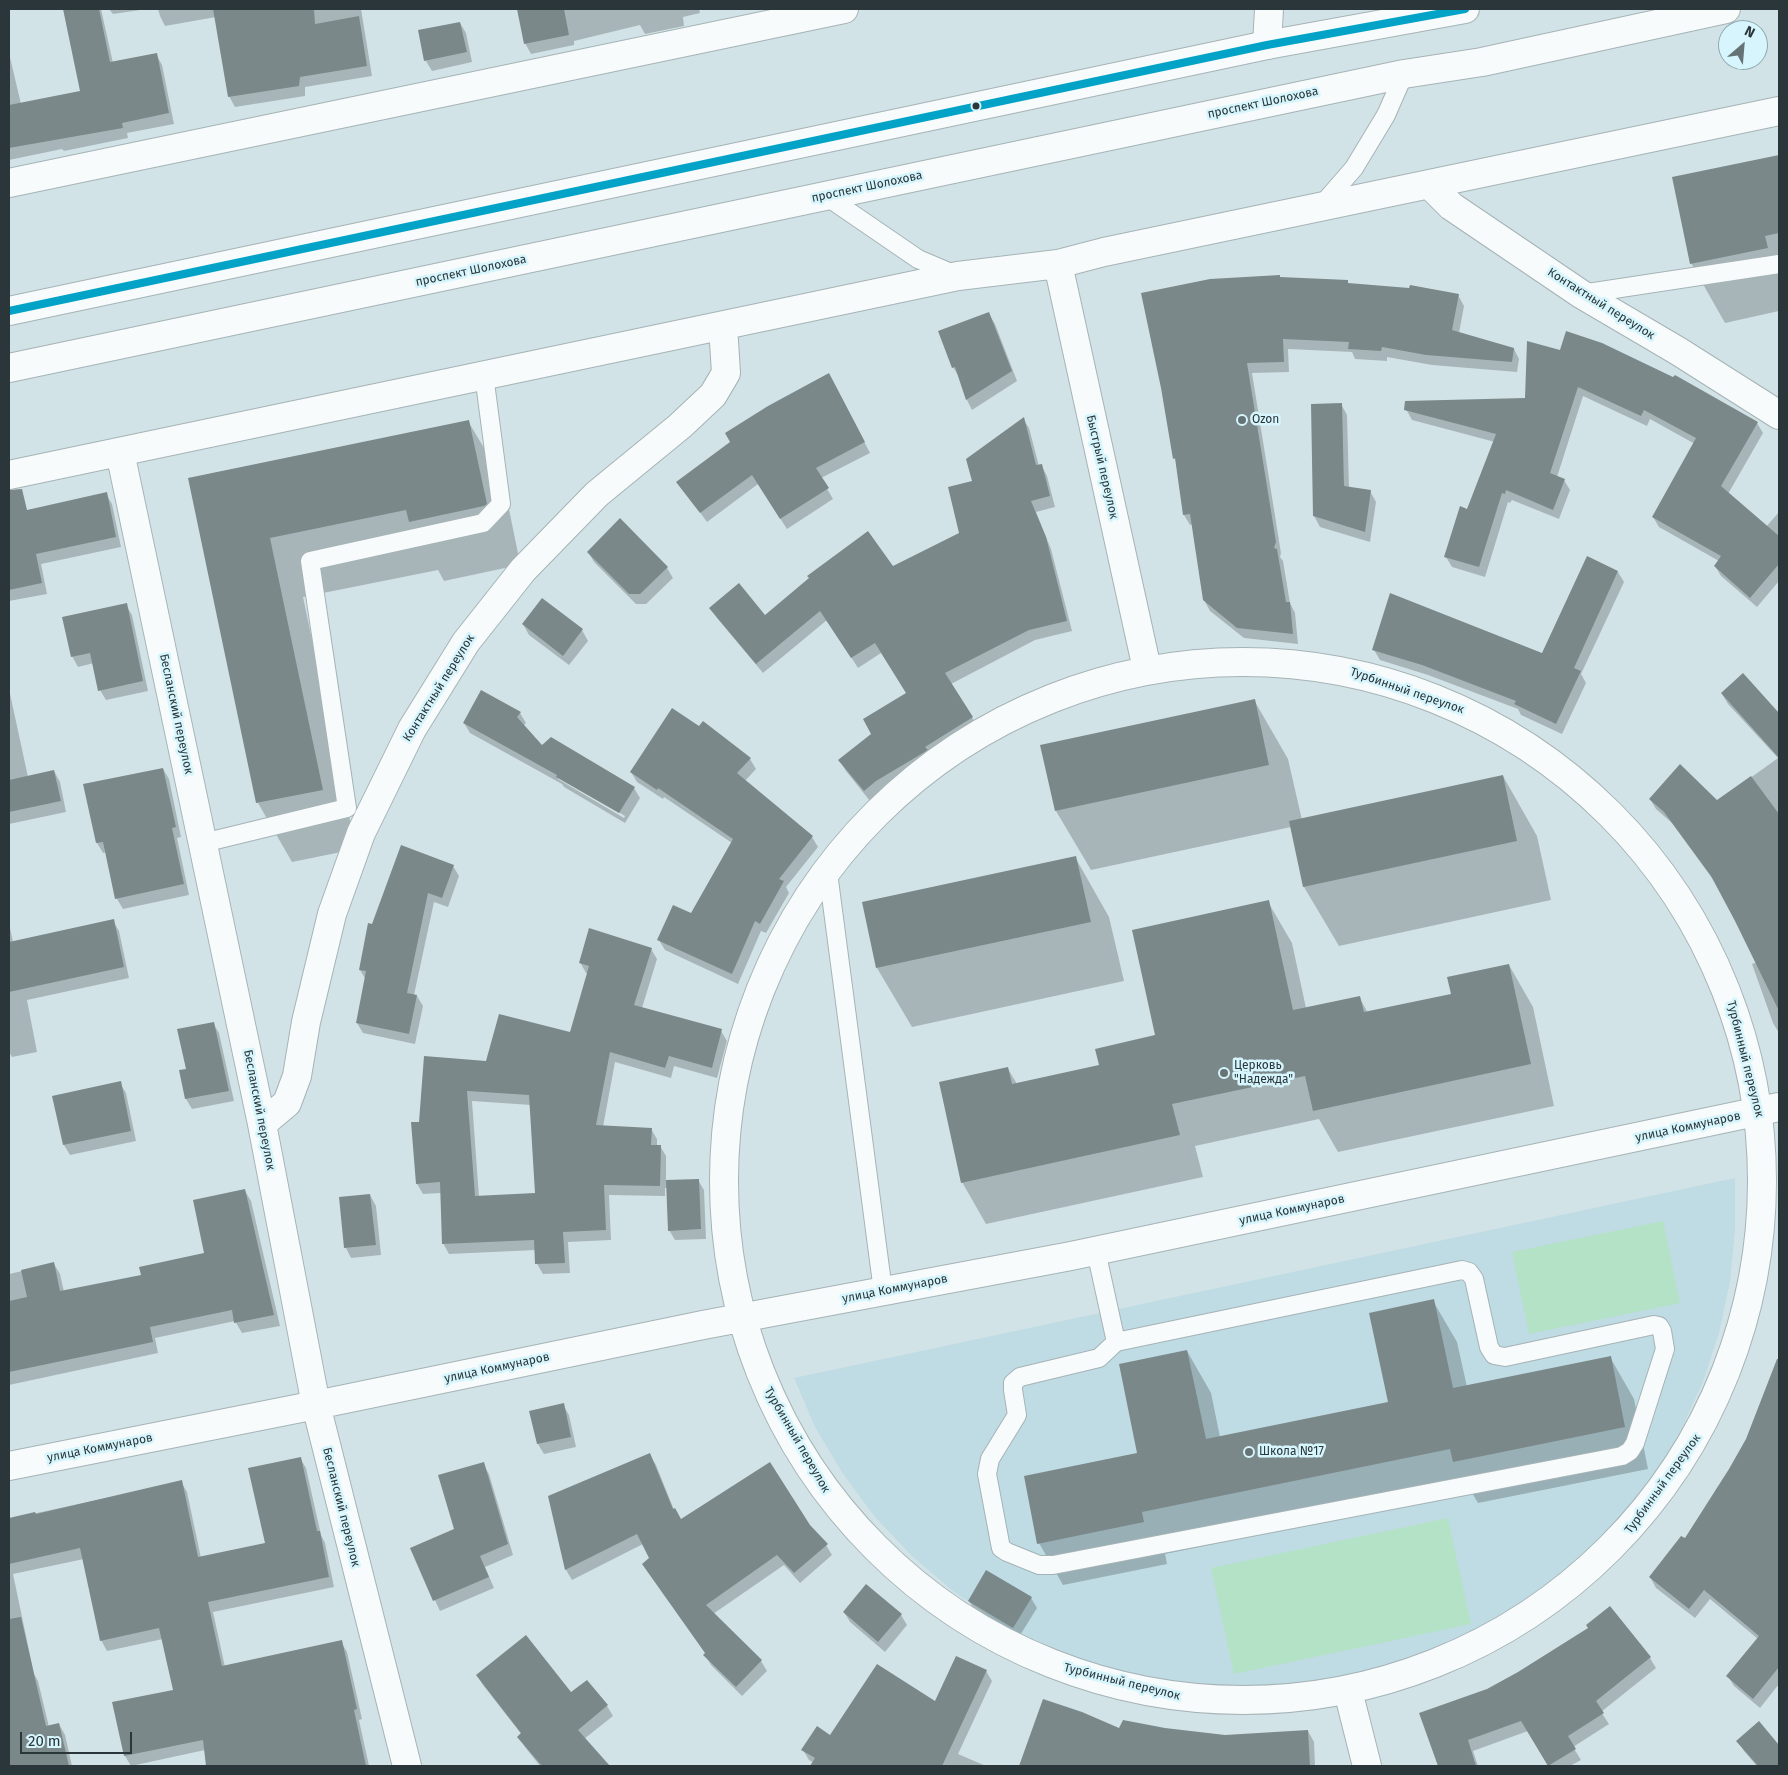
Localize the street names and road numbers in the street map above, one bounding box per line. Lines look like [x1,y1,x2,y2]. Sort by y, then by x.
street label: проспект Шолохова [1206,84,1320,122]
street label: проспект Шолохова [810,168,924,206]
street label: проспект Шолохова [414,252,528,290]
street label: Контактный переулок [1545,265,1657,343]
street label: Быстрый переулок [1083,414,1121,520]
street label: Контактный переулок [400,632,478,744]
street label: Бесланский переулок [156,653,196,775]
street label: Турбинный переулок [1348,665,1466,717]
street label: Турбинный переулок [1724,999,1766,1119]
street label: Бесланский переулок [240,1049,278,1171]
street label: улица Коммунаров [1634,1109,1742,1145]
street label: улица Коммунаров [1238,1192,1346,1228]
street label: улица Коммунаров [841,1272,949,1306]
street label: улица Коммунаров [443,1350,551,1386]
street label: Турбинный переулок [761,1385,833,1495]
street label: улица Коммунаров [46,1431,154,1465]
street label: Турбинный переулок [1622,1431,1704,1537]
street label: Бесланский переулок [319,1446,363,1568]
street label: Турбинный переулок [1062,1661,1182,1703]

